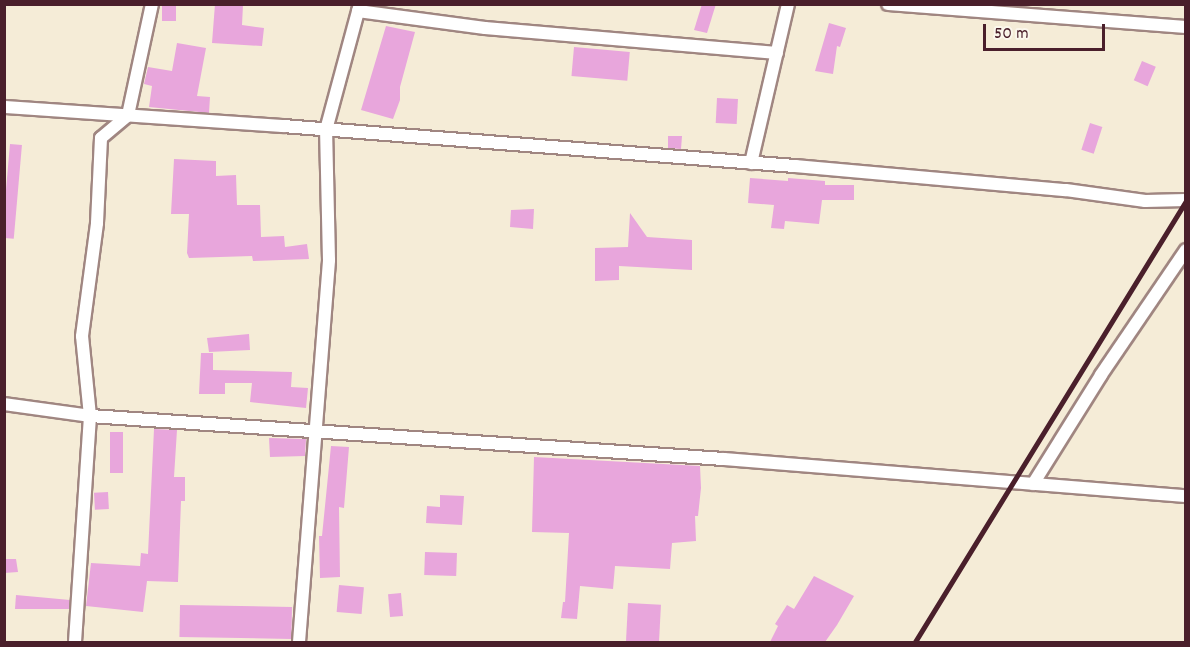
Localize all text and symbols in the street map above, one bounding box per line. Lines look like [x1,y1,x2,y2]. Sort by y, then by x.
scale bar [986,12,1108,50]
text: 50 m [994,22,1029,47]

